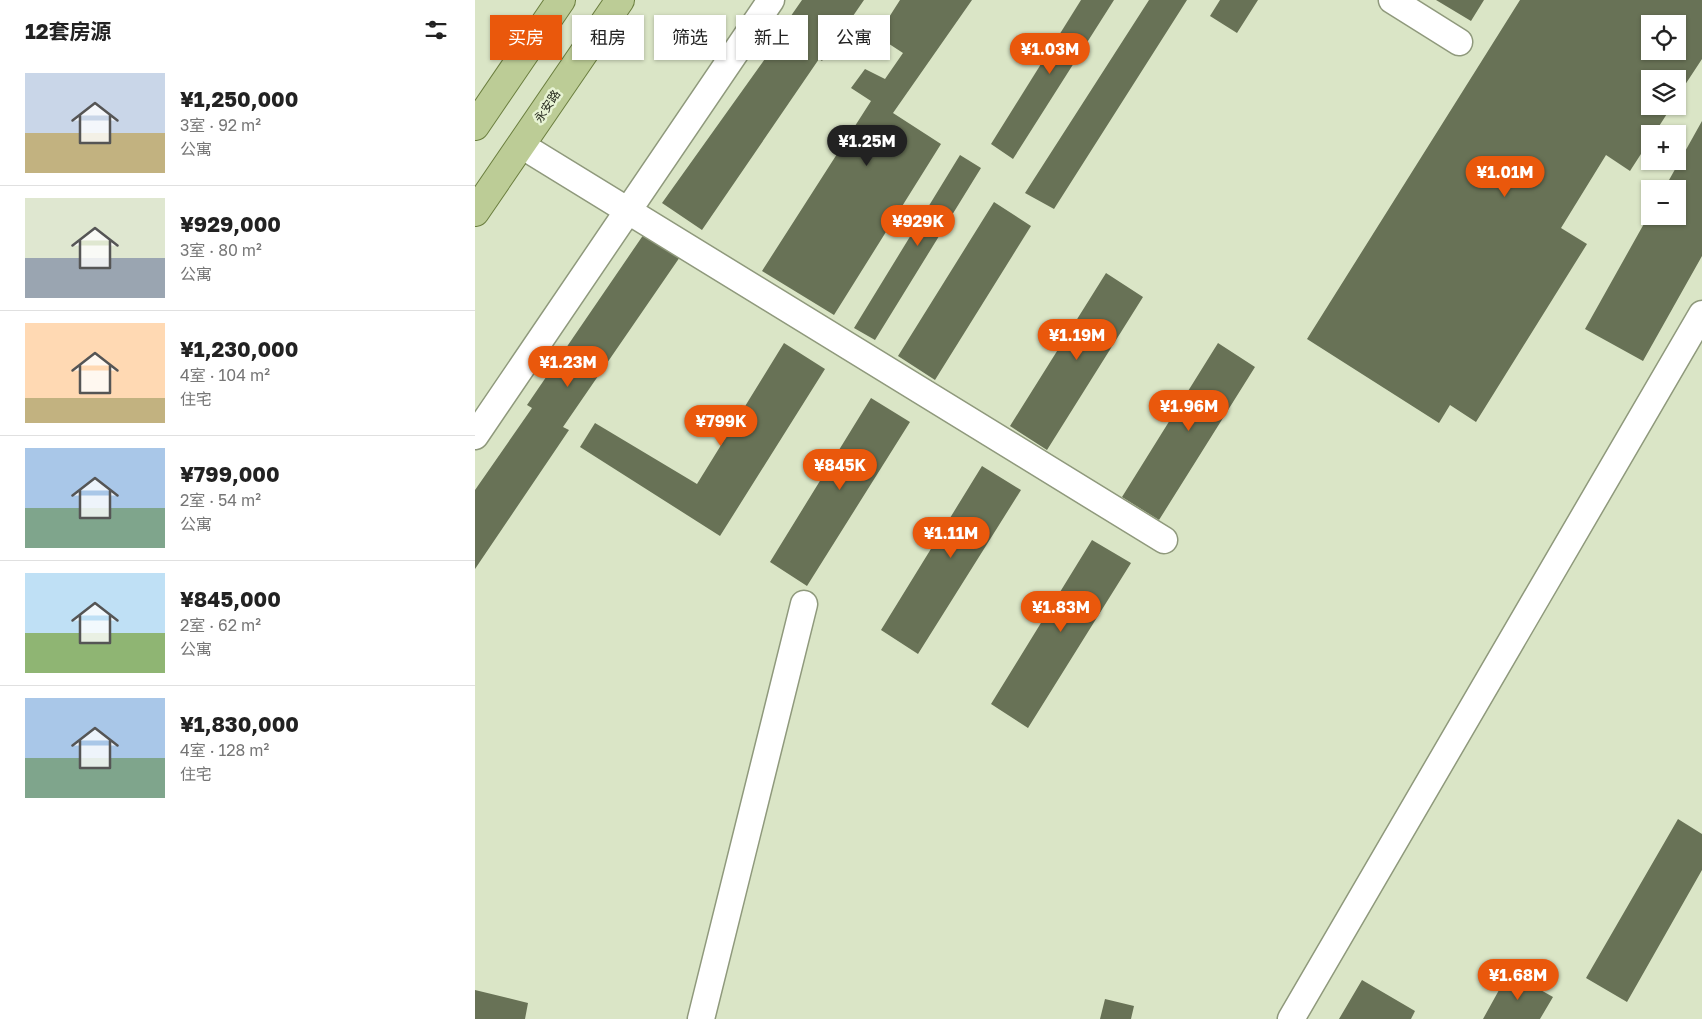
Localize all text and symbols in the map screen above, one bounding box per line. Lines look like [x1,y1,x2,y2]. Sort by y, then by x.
chip: 买房 [490,15,562,60]
chip: 租房 [572,15,644,60]
chip: 筛选 [654,15,726,60]
chip: 新上 [736,15,808,60]
chip: 公寓 [818,15,890,60]
map controls [1641,15,1686,225]
button: locate [1641,15,1686,60]
icon: filters [422,16,450,44]
text: 12套房源 [25,18,112,44]
pin: ¥1.03M [1009,32,1091,75]
text: ¥1.03M [1021,39,1079,59]
button: layers [1641,70,1686,115]
text: ¥1,250,000 [180,86,298,112]
street label: 永安路 [531,87,563,125]
icon: home [65,93,125,153]
text: 3室 · 92 m² [180,115,261,135]
pin: ¥1.25M [826,124,908,167]
button: + [1641,125,1686,170]
text: ¥1.25M [838,131,896,151]
text: 公寓 [180,139,212,159]
pin: ¥1.01M [1464,156,1546,198]
text: ¥1.01M [1477,162,1533,182]
button: − [1641,180,1686,225]
pin: ¥929K [883,204,953,247]
text: ¥929,000 [180,211,281,237]
text: ¥929K [892,211,944,231]
icon: home [65,218,125,278]
text: 3室 · 80 m² [180,240,262,260]
text: 公寓 [180,264,212,284]
pin: ¥1.19M [1036,318,1118,361]
text: ¥1.19M [1049,325,1105,345]
text: ¥1,230,000 [180,336,298,362]
icon: home [65,343,125,403]
pin: ¥1.23M [527,346,609,388]
text: ¥1.23M [539,352,597,372]
text: 4室 · 104 m² [180,365,270,385]
text: 住宅 [180,389,212,409]
pin: ¥1.96M [1148,390,1230,432]
text: ¥1.96M [1160,396,1218,416]
pin: ¥799K [686,404,756,447]
text: ¥799K [695,411,747,431]
pin: ¥845K [805,448,875,491]
text: ¥845K [814,455,866,475]
text: ¥799,000 [180,461,280,487]
icon: home [65,468,125,528]
text: 2室 · 54 m² [180,490,261,510]
text: 公寓 [180,514,212,534]
pin: ¥1.11M [910,516,992,559]
text: ¥1.11M [924,523,978,543]
text: ¥845,000 [180,586,281,612]
pin: ¥1.83M [1020,590,1102,633]
icon: home [65,593,125,653]
text: ¥1.83M [1032,597,1090,617]
text: 2室 · 62 m² [180,615,261,635]
text: 公寓 [180,639,212,659]
text: ¥1,830,000 [180,711,299,737]
icon: home [65,718,125,778]
text: 4室 · 128 m² [180,740,269,760]
text: 住宅 [180,764,212,784]
pin: ¥1.68M [1477,958,1559,1001]
text: ¥1.68M [1489,965,1547,985]

